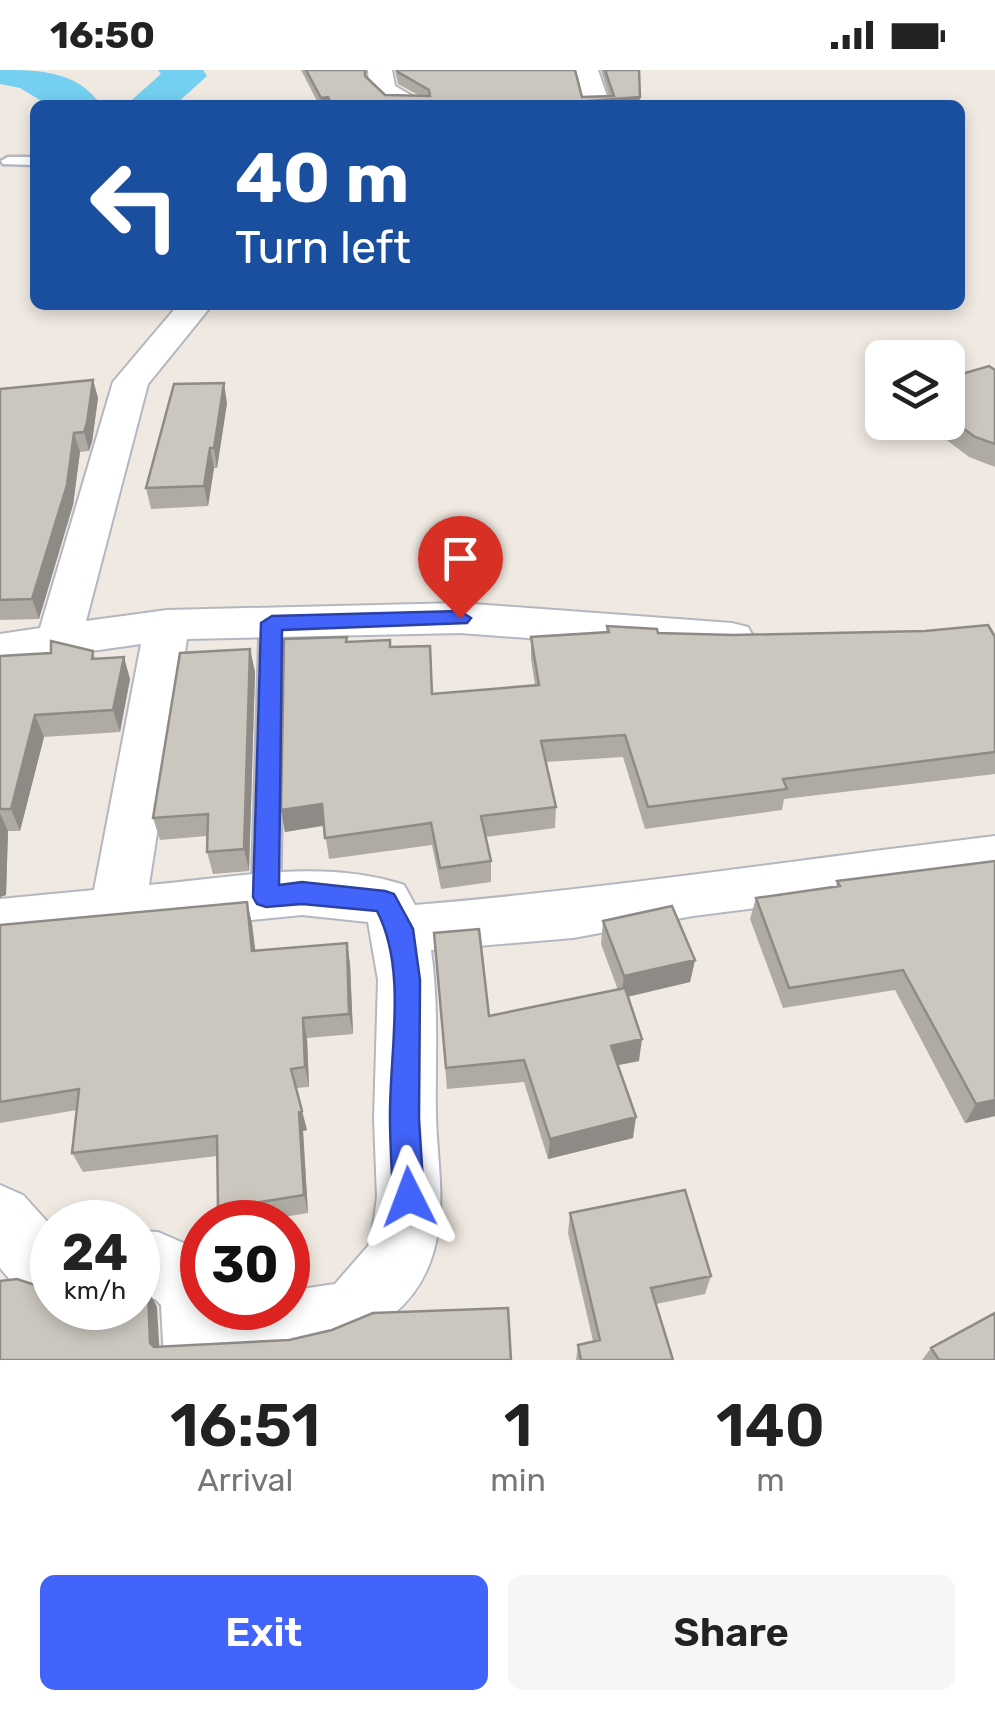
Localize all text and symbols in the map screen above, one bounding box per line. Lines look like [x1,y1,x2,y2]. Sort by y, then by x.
text: 16:50 [50,12,155,58]
text: 40 m [235,137,409,220]
icon: left [70,140,200,270]
text: Turn left [235,221,411,274]
map controls [865,340,965,440]
button: layers [865,340,965,440]
pin [418,516,503,619]
icon: arrive [433,531,488,586]
position arrow [357,1145,461,1249]
speed limit sign: 30 [180,1200,310,1330]
text: 24 [62,1223,128,1283]
text: km/h [64,1276,126,1305]
text: 16:51 [170,1390,320,1461]
text: 1 [504,1390,533,1461]
text: 140 [716,1390,825,1461]
text: Arrival [197,1461,293,1499]
text: min [490,1461,546,1499]
text: m [756,1461,785,1499]
button: Exit [40,1575,488,1690]
button: Share [508,1575,955,1690]

